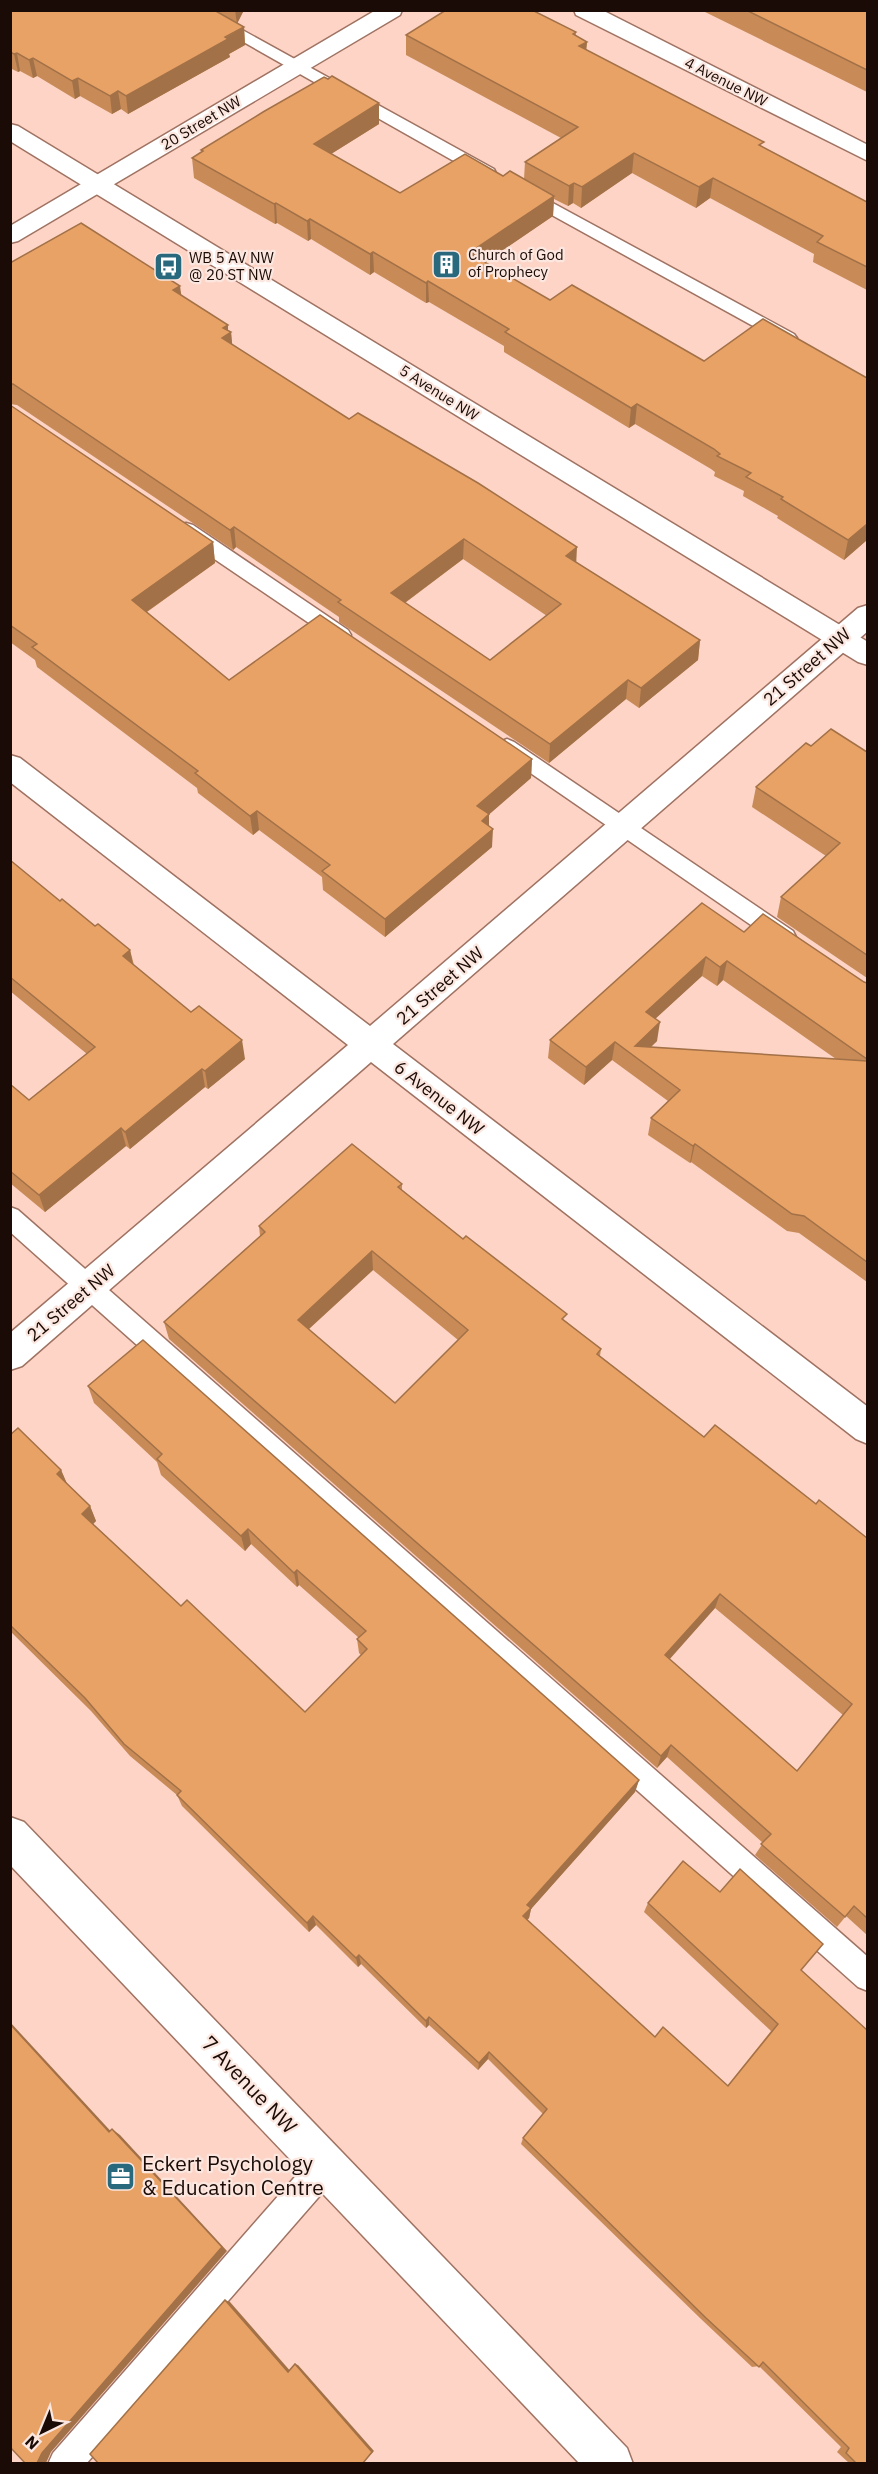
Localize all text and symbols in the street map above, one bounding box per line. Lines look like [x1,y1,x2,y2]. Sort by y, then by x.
street label: 4 Avenue NW [682,53,771,111]
street label: 20 Street NW [157,91,245,154]
place label: Church of God of Prophecy [468,245,564,281]
place label: WB 5 AV NW @ 20 ST NW [189,248,275,284]
building icon: Church of God of Prophecy [431,248,463,280]
bus stop icon: WB 5 AV NW @ 20 ST NW [152,251,184,283]
street label: 5 Avenue NW [396,361,483,425]
street label: 21 Street NW [758,622,855,711]
street label: 21 Street NW [391,941,488,1030]
street label: 6 Avenue NW [390,1055,489,1140]
street label: 21 Street NW [22,1259,120,1346]
street label: 7 Avenue NW [196,2029,304,2140]
place label: Eckert Psychology & Education Centre [142,2149,324,2201]
office icon: Eckert Psychology & Education Centre [105,2160,137,2192]
north arrow [12,2402,72,2462]
text: N [21,2432,43,2454]

